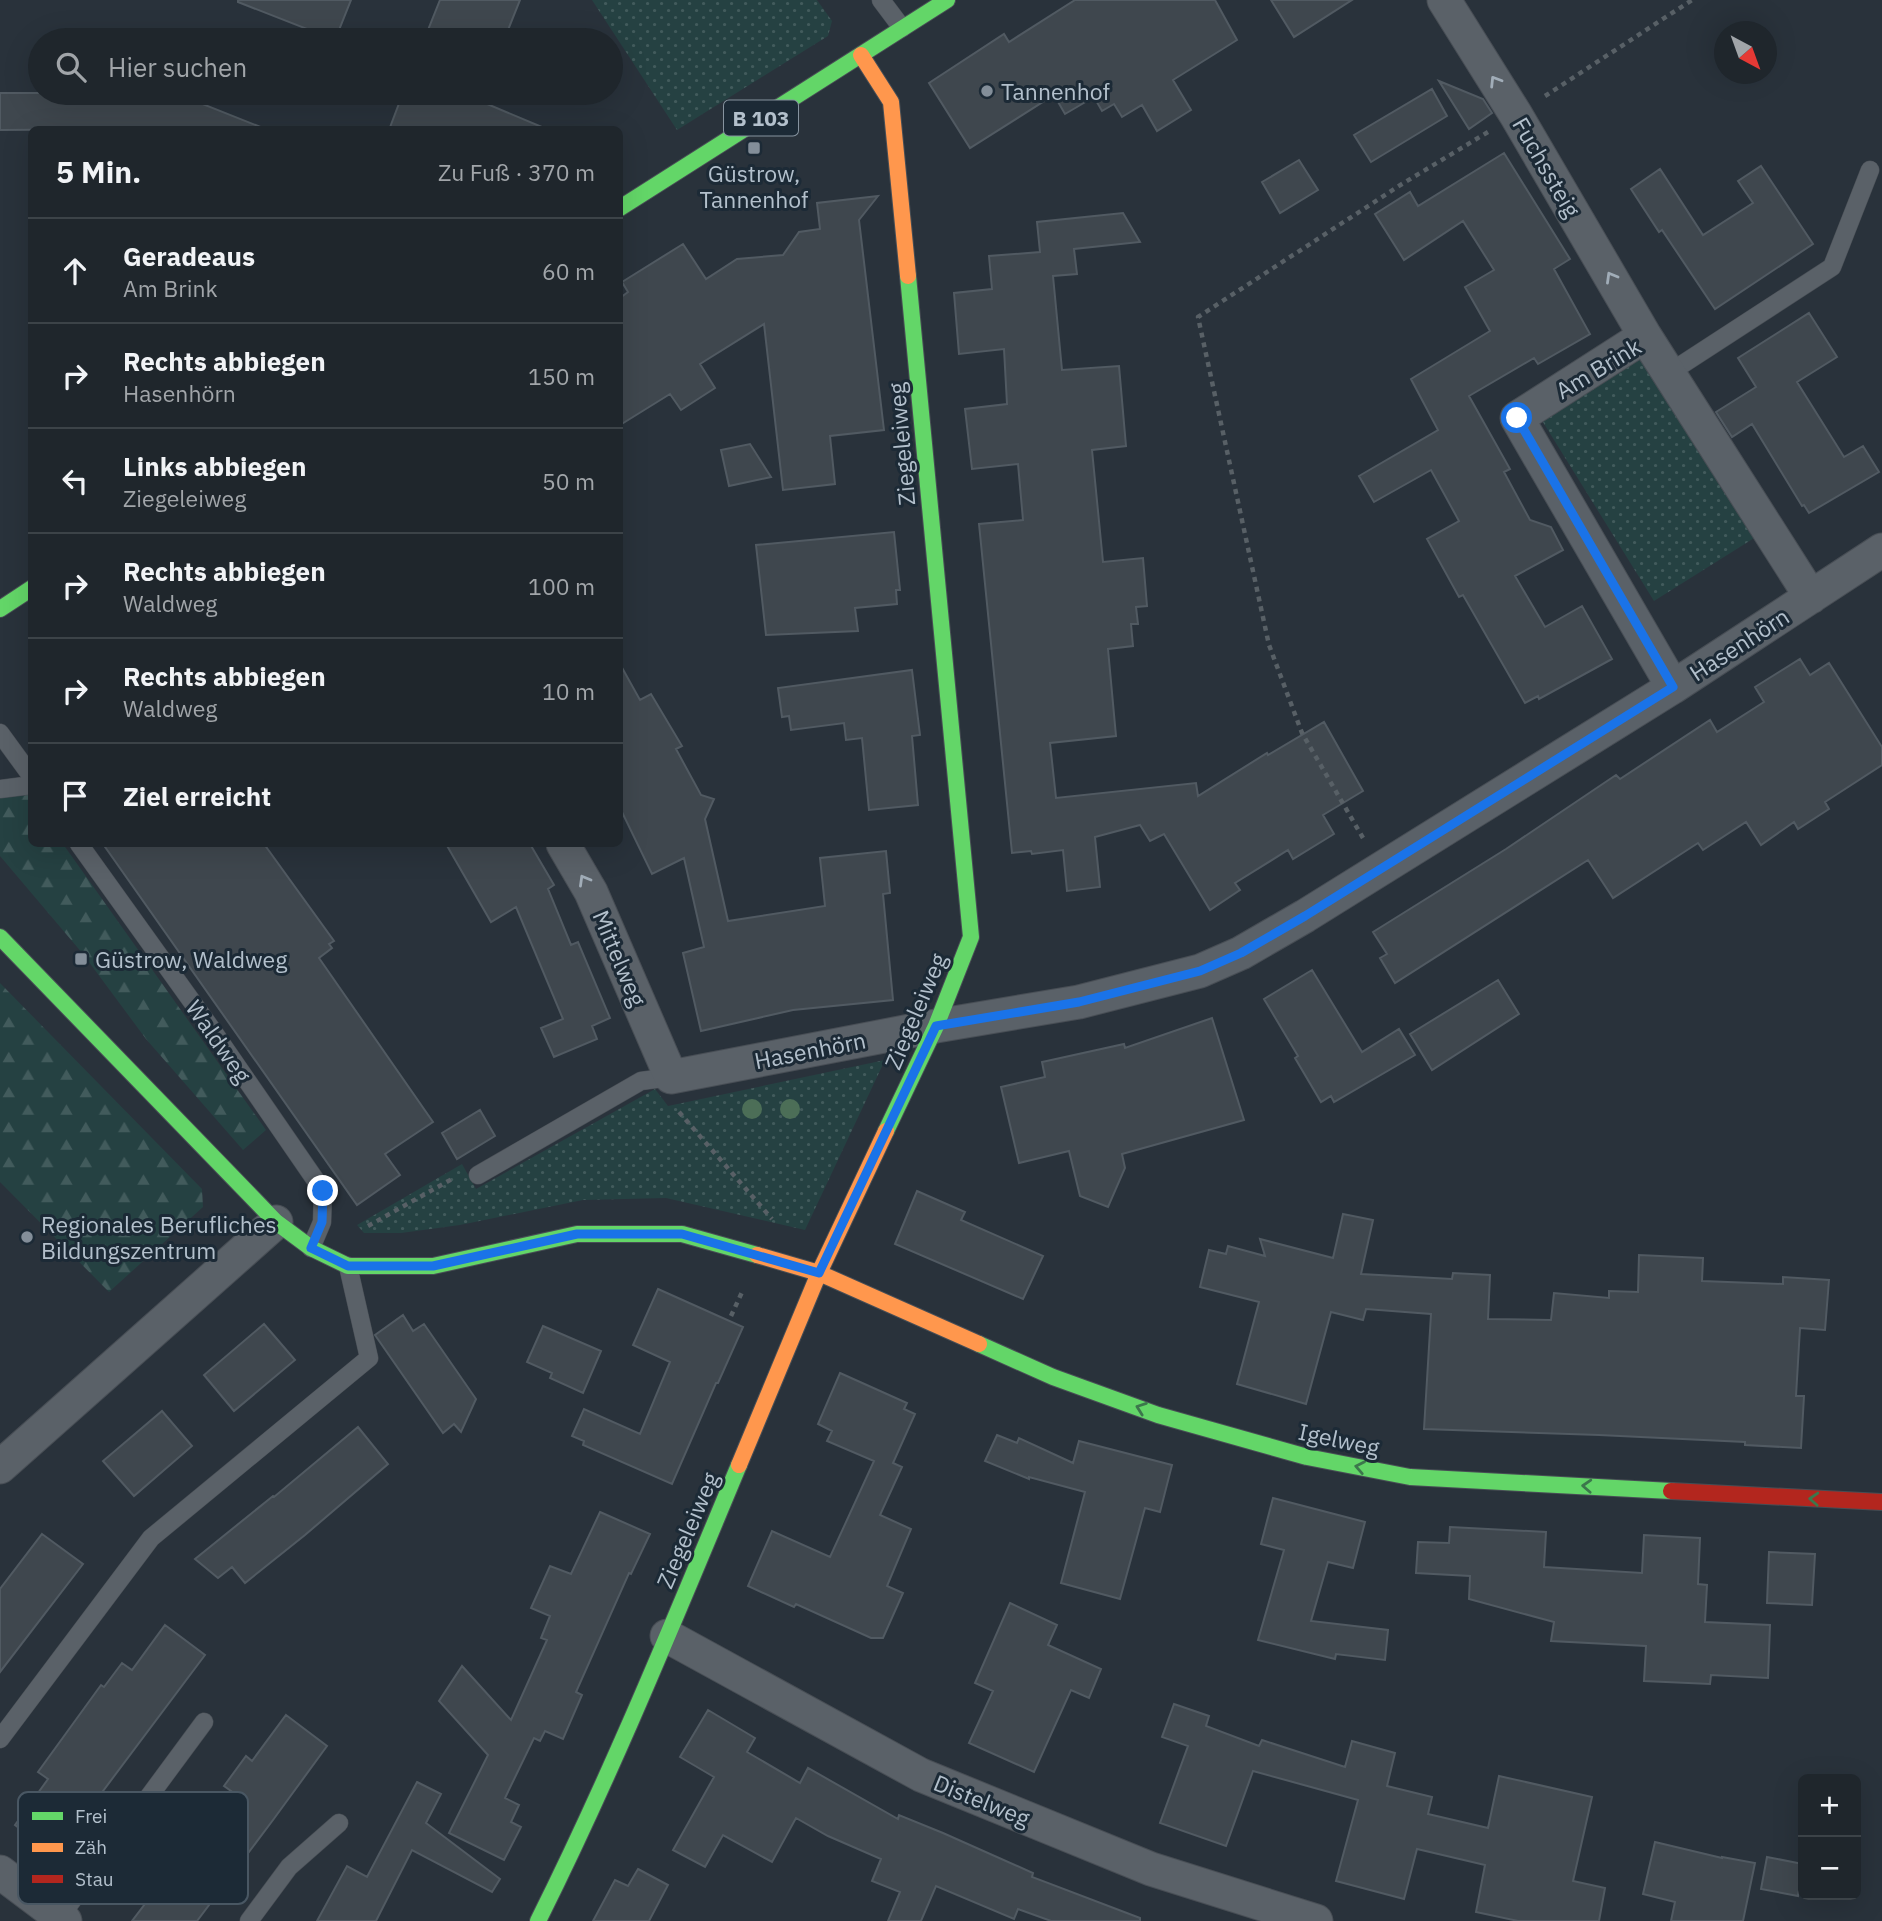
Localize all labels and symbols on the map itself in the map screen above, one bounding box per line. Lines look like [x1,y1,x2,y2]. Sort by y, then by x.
north arrow [1714,21,1777,84]
place label: Tannenhof [1001,76,1110,106]
one-way arrow [1491,76,1504,89]
marker: Tannenhof [979,83,995,99]
road number: B 103 [724,100,798,136]
street label: Fuchssteig [1506,112,1588,222]
marker: Güstrow, Tannenhof [746,140,762,156]
place label: Güstrow, Tannenhof [700,158,808,214]
one-way arrow [1606,272,1619,285]
street label: Am Brink [1550,331,1646,405]
street label: Ziegeleiweg [881,381,921,507]
route start [1501,402,1532,433]
street label: Hasenhörn [1683,601,1795,687]
one-way arrow [579,874,592,887]
street label: Mittelweg [586,905,654,1011]
place label: Güstrow, Waldweg [95,944,287,974]
street label: Ziegeleiweg [877,948,953,1074]
marker: Güstrow, Waldweg [73,951,89,967]
street label: Waldweg [180,994,258,1088]
street label: Hasenhörn [752,1025,868,1075]
route end [307,1175,338,1206]
place label: Regionales Berufliches Bildungszentrum [41,1209,277,1265]
marker: Regionales Berufliches Bildungszentrum [19,1229,35,1245]
one-way arrow [1135,1403,1147,1417]
street label: Igelweg [1296,1416,1382,1462]
one-way arrow [1354,1460,1366,1475]
street label: Ziegeleiweg [649,1467,725,1593]
one-way arrow [1581,1479,1592,1494]
one-way arrow [1808,1491,1819,1506]
street label: Distelweg [929,1767,1035,1833]
legend [18,1792,248,1904]
text: Frei [75,1804,107,1828]
text: Zäh [75,1835,107,1859]
text: Stau [75,1867,114,1891]

